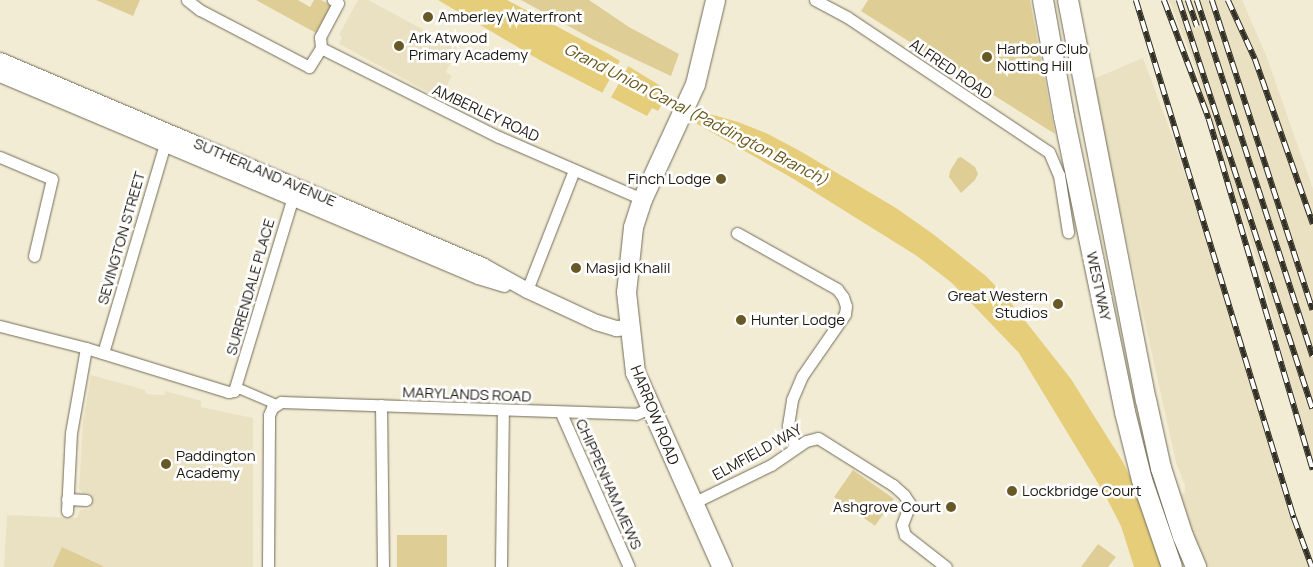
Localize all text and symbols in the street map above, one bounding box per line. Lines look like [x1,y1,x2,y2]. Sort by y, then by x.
place label: Amberley Waterfront [438,8,582,26]
marker: Amberley Waterfront [422,11,434,23]
place label: Ark Atwood Primary Academy [409,28,528,63]
street label: ALFRED ROAD [906,35,996,103]
water label: Grand Union Canal (Paddington Branch) [561,39,831,189]
place label: Harbour Club Notting Hill [997,39,1088,74]
marker: Ark Atwood Primary Academy [393,40,405,52]
marker: Harbour Club Notting Hill [981,51,993,63]
street label: AMBERLEY ROAD [429,80,543,146]
street label: SUTHERLAND AVENUE [191,134,339,210]
street label: SEVINGTON STREET [93,169,149,307]
place label: Finch Lodge [628,170,711,188]
marker: Finch Lodge [715,173,727,185]
street label: SURRENDALE PLACE [222,217,278,357]
street label: WESTWAY [1083,250,1115,322]
place label: Masjid Khalil [586,259,671,277]
marker: Masjid Khalil [570,262,582,274]
place label: Great Western Studios [948,286,1048,321]
marker: Great Western Studios [1052,298,1064,310]
place label: Hunter Lodge [751,311,845,329]
marker: Hunter Lodge [735,314,747,326]
street label: HARROW ROAD [627,363,683,467]
street label: MARYLANDS ROAD [402,383,532,405]
street label: CHIPPENHAM MEWS [572,416,646,552]
street label: ELMFIELD WAY [709,420,805,484]
place label: Paddington Academy [176,446,256,481]
marker: Paddington Academy [160,458,172,470]
place label: Lockbridge Court [1022,482,1142,500]
marker: Lockbridge Court [1006,485,1018,497]
place label: Ashgrove Court [833,498,941,516]
marker: Ashgrove Court [945,501,957,513]

